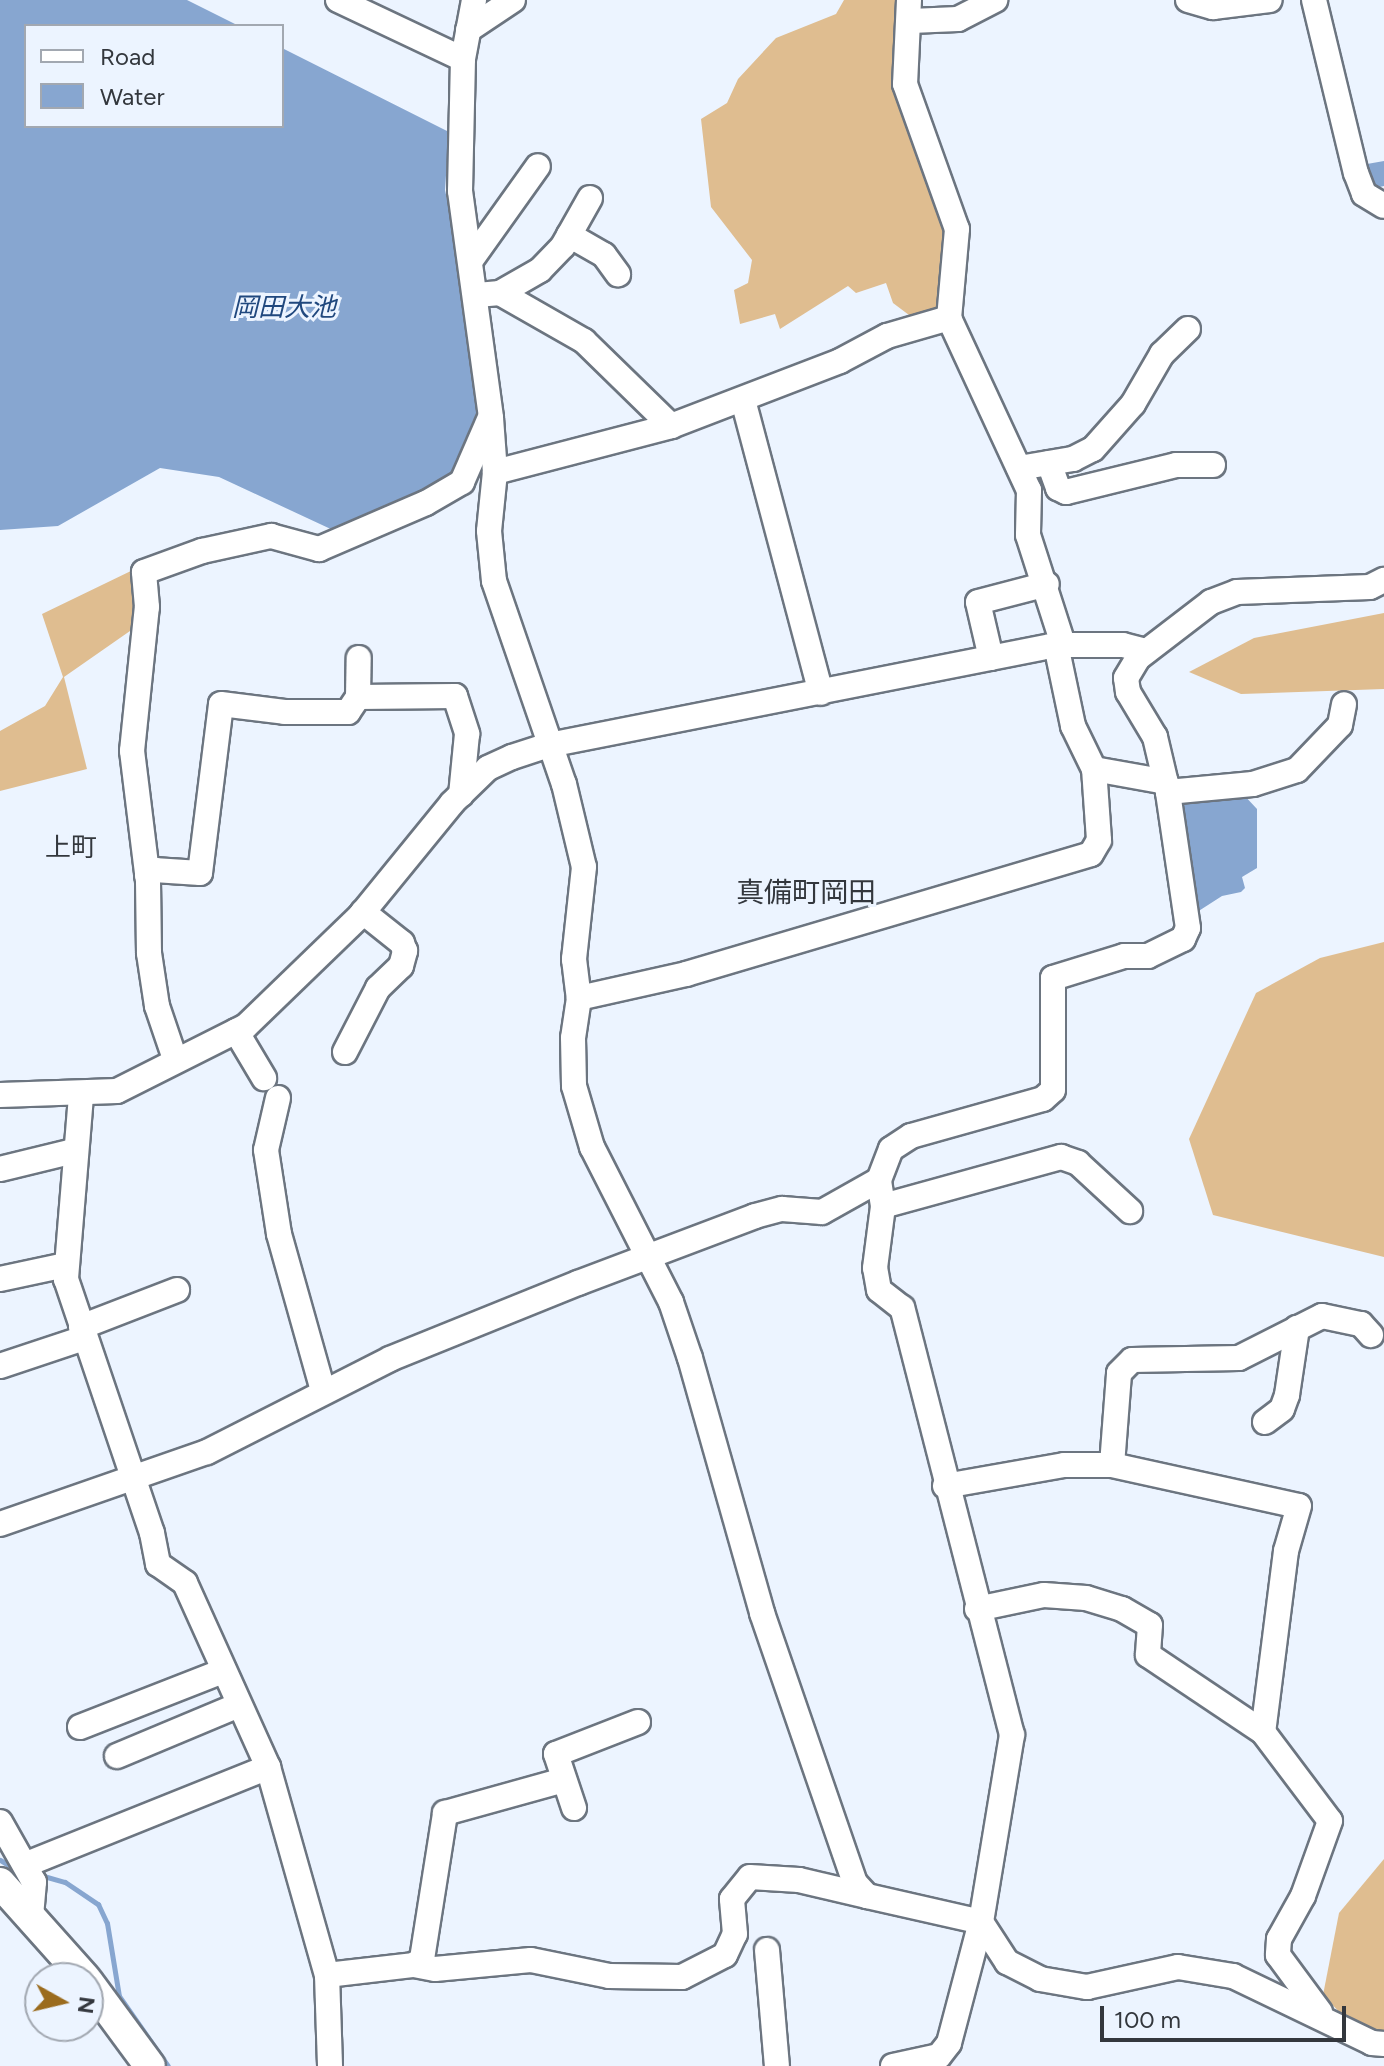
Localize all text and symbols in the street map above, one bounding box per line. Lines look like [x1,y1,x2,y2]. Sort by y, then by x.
legend [24,24,284,128]
text: Road [100,42,155,71]
text: Water [100,82,165,111]
water label: 岡田大池 [232,292,336,324]
district label: 上町 [45,832,97,864]
district label: 真備町岡田 [736,875,876,909]
north arrow [24,1962,104,2042]
scale bar [1104,1990,1350,2040]
text: N [72,1995,101,2015]
text: 100 m [1114,2005,1181,2034]

